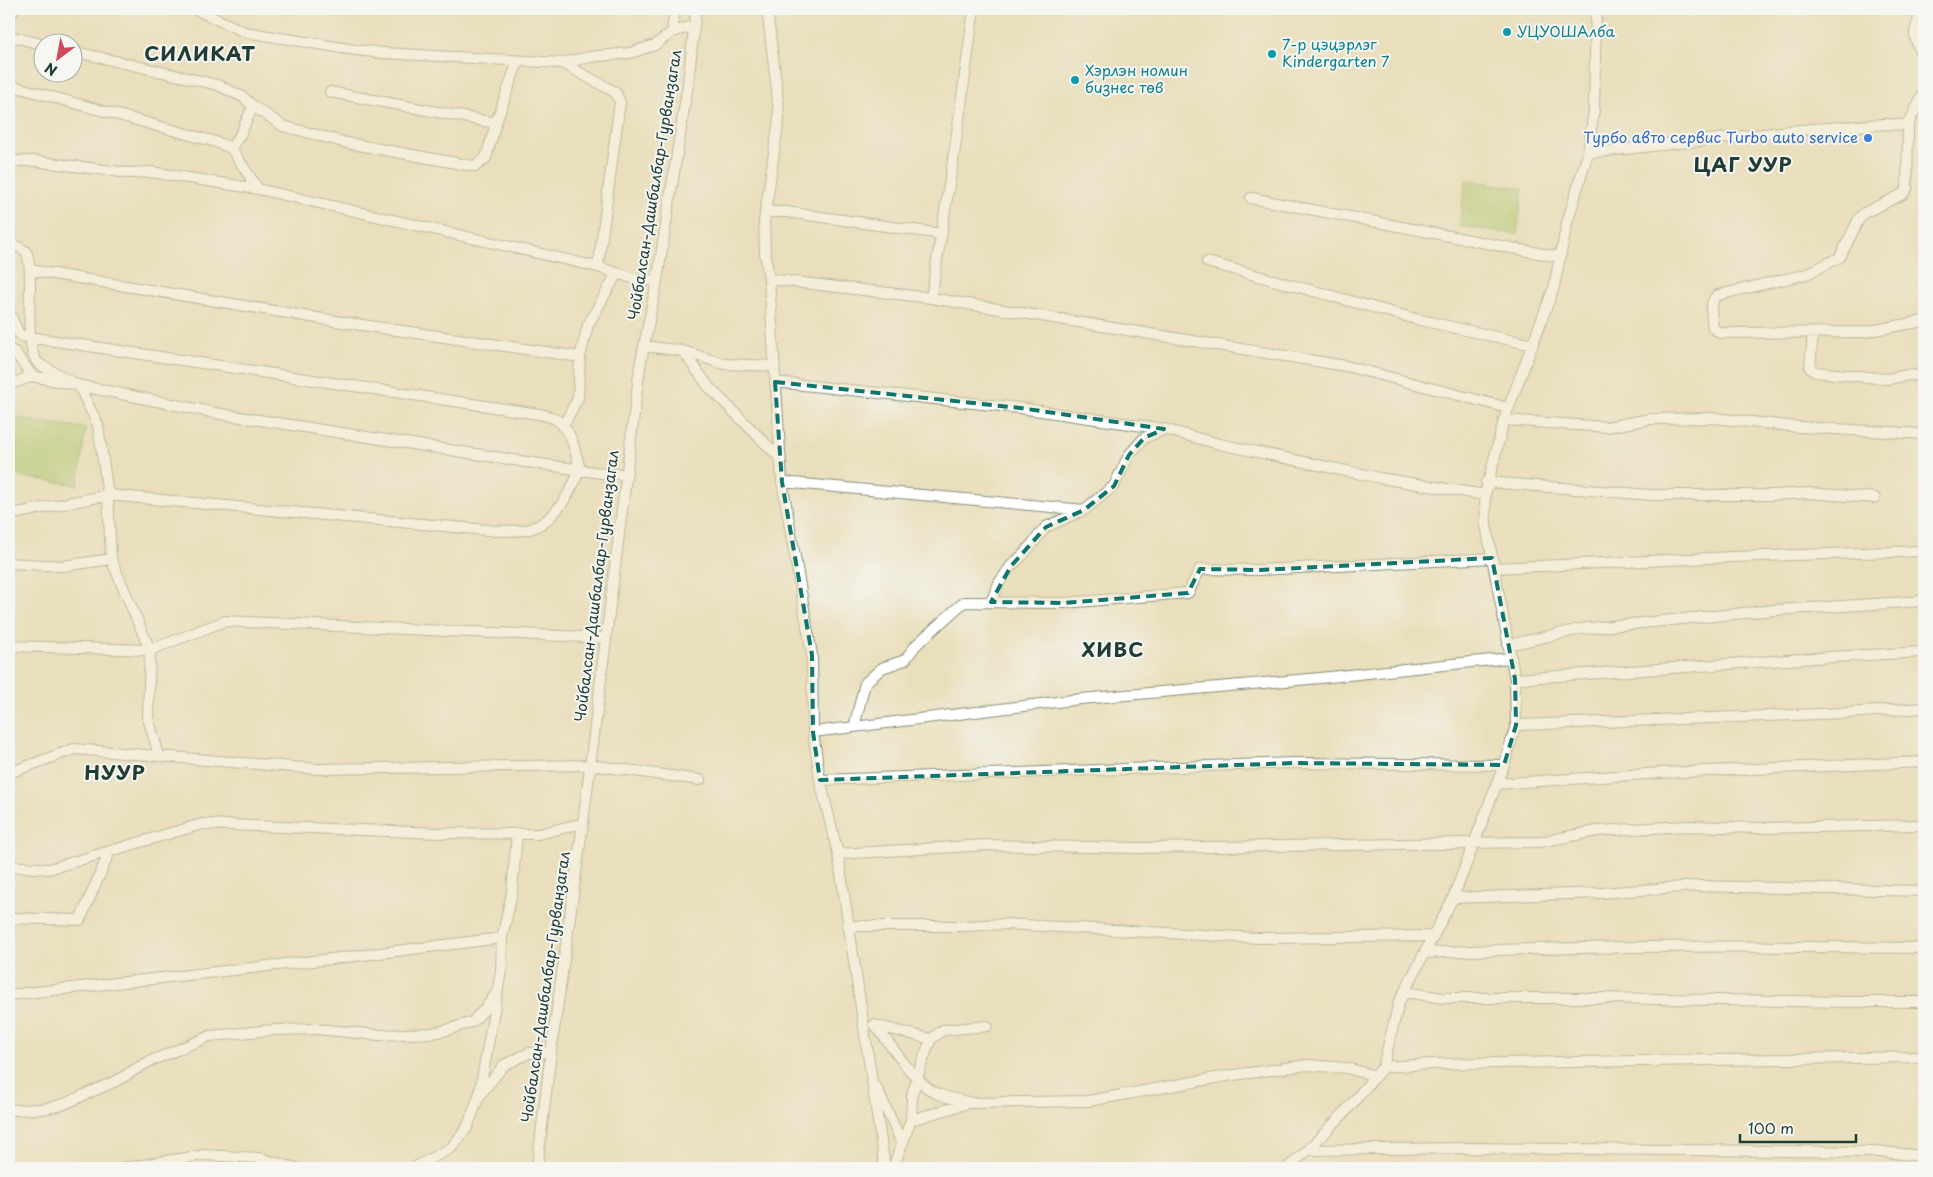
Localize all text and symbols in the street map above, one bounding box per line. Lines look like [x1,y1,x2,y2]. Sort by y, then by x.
place label: УЦУОШАлба [1517,19,1616,42]
marker: УЦУОШАлба [1501,26,1513,38]
north arrow [32,32,82,82]
place label: 7-р цэцэрлэг Kindergarten 7 [1282,32,1390,72]
district label: СИЛИКАТ [144,38,256,68]
street label: Чойбалсан-Дашбалбар-Гурванзагал [621,47,686,322]
marker: 7-р цэцэрлэг Kindergarten 7 [1266,48,1278,60]
text: N [41,58,61,81]
place label: Хэрлэн номин бизнес төв [1085,58,1188,98]
marker: Хэрлэн номин бизнес төв [1069,74,1081,86]
place label: Турбо авто сервис Turbo auto service [1583,125,1858,148]
marker: Турбо авто сервис Turbo auto service [1862,132,1874,144]
district label: ЦАГ УУР [1693,149,1793,179]
street label: Чойбалсан-Дашбалбар-Гурванзагал [567,448,624,723]
district label: ХИВС [1081,634,1144,664]
district label: НУУР [84,757,146,787]
street label: Чойбалсан-Дашбалбар-Гурванзагал [514,849,575,1124]
scale bar [1740,1112,1857,1144]
text: 100 m [1748,1116,1794,1139]

